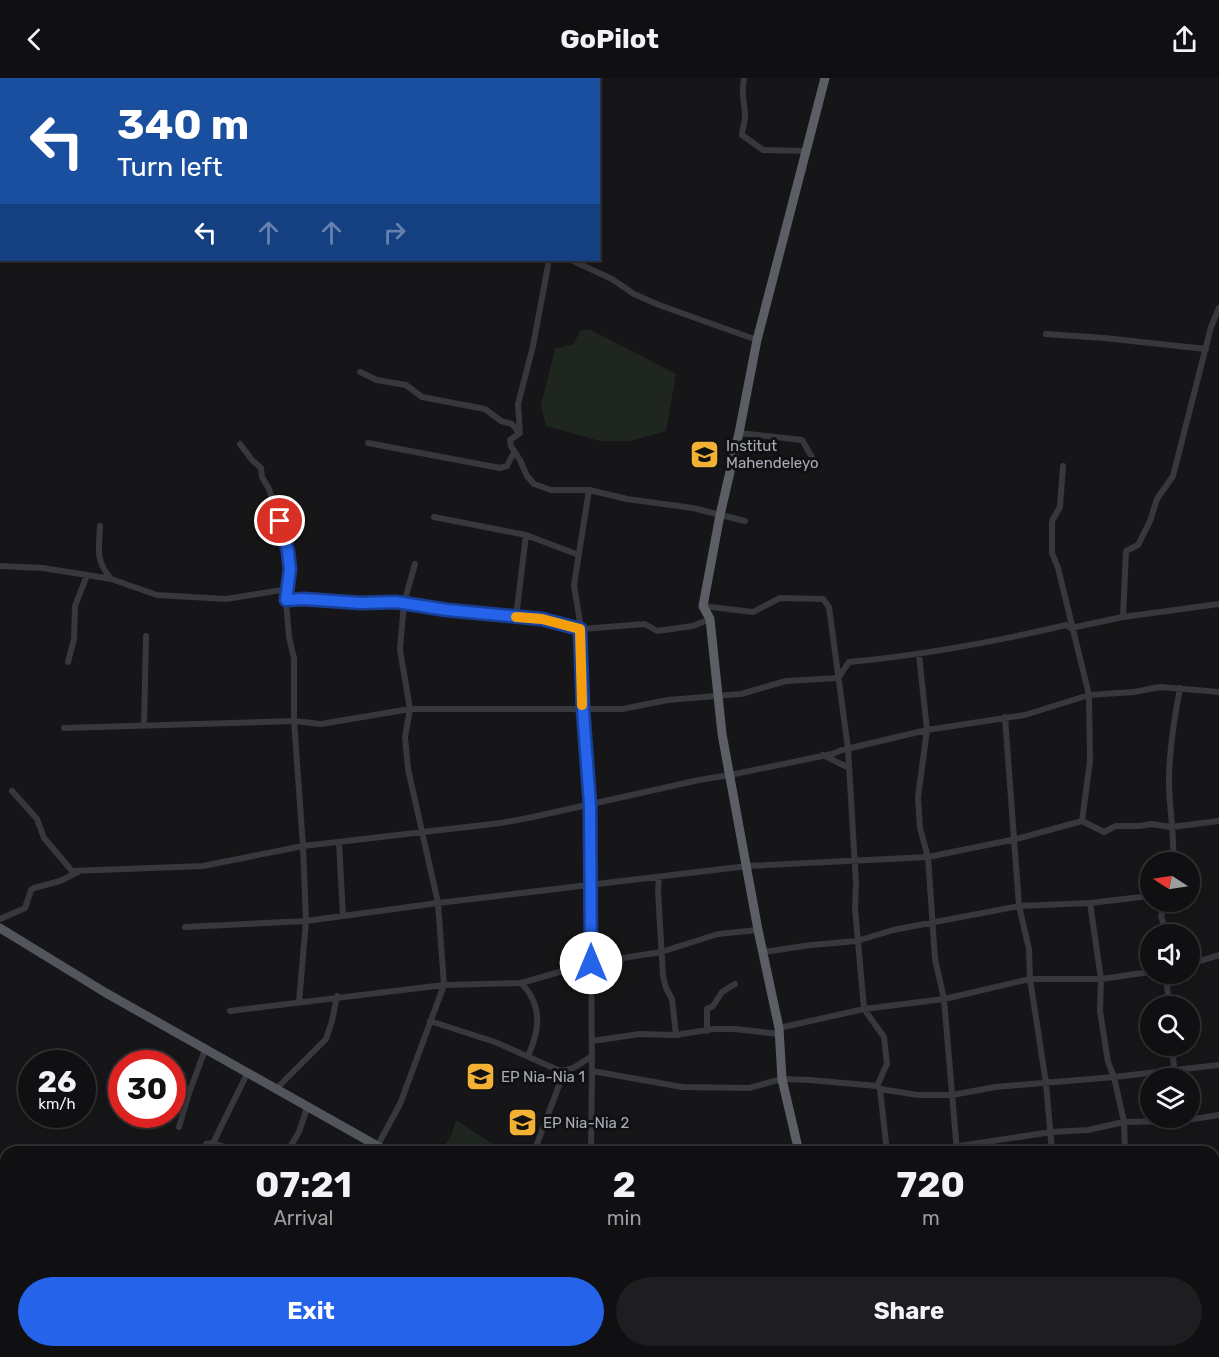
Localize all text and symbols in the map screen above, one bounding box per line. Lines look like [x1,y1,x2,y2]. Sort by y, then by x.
icon: back [18,23,51,56]
text: GoPilot [560,23,659,55]
icon: share [1168,23,1201,56]
text: 340 m [117,100,249,150]
icon: left [18,102,96,180]
text: Turn left [117,151,222,183]
icon: left [189,216,222,249]
icon: ahead [252,216,285,249]
icon: ahead [315,216,348,249]
icon: right [378,216,411,249]
place label: Institut Mahendeleyo [726,437,819,472]
school or university icon: Institut Mahendeleyo [689,439,721,471]
pin [254,495,305,546]
icon: arrive [263,504,296,537]
north arrow [1140,852,1200,912]
map controls [1140,852,1200,1128]
button: sound [1140,924,1200,984]
position arrow [559,931,623,995]
button: search [1140,996,1200,1056]
speed limit sign: 30 [108,1050,186,1128]
school or university icon: EP Nia-Nia 1 [464,1061,496,1093]
text: 26 [37,1064,77,1100]
place label: EP Nia-Nia 1 [501,1068,585,1086]
button: layers [1140,1068,1200,1128]
text: km/h [38,1095,76,1113]
school or university icon: EP Nia-Nia 2 [506,1107,538,1139]
place label: EP Nia-Nia 2 [543,1114,630,1132]
text: 07:21 [255,1163,352,1206]
text: 2 [613,1163,636,1206]
text: 720 [897,1163,965,1206]
text: Arrival [273,1206,333,1230]
text: min [607,1206,642,1230]
text: m [922,1206,940,1230]
button: Exit [18,1277,604,1346]
button: Share [616,1277,1202,1346]

